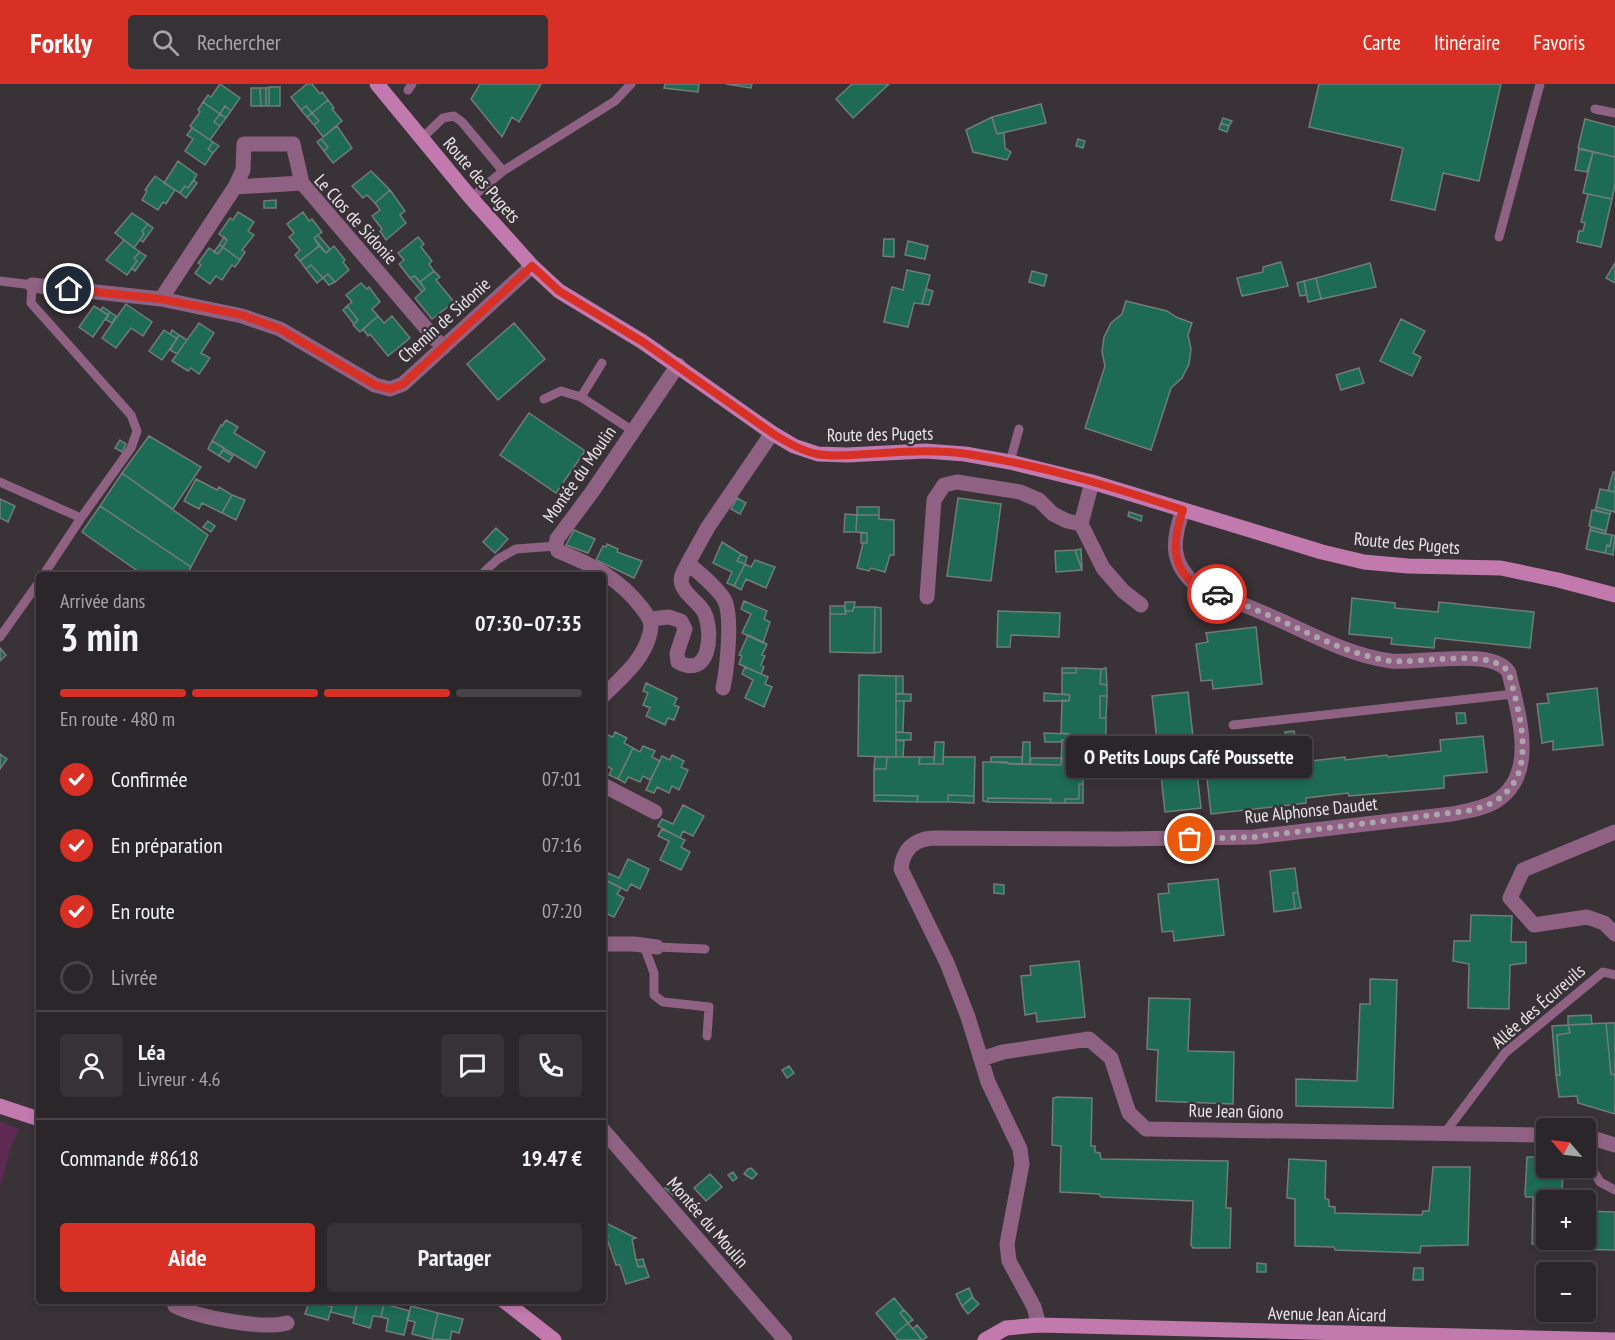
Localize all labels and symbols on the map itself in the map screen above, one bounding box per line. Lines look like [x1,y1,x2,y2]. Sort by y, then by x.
street label: Route des Pugets [438,132,526,228]
street label: Le Clos de Sidonie [309,169,403,269]
pin [43,263,94,314]
street label: Chemin de Sidonie [393,273,495,367]
street label: Montée du Moulin [537,421,621,527]
street label: Route des Pugets [827,422,933,446]
street label: Route des Pugets [1353,527,1461,559]
courier [1187,564,1247,624]
callout: O Petits Loups Café Poussette [1067,737,1313,779]
street label: Rue Alphonse Daudet [1243,792,1379,828]
pin [1164,813,1215,864]
street label: Allée des Écureuils [1486,959,1590,1053]
street label: Rue Jean Giono [1189,1099,1284,1123]
north arrow [1536,1118,1596,1178]
street label: Montée du Moulin [662,1172,754,1272]
street label: Avenue Jean Aicard [1268,1301,1386,1327]

